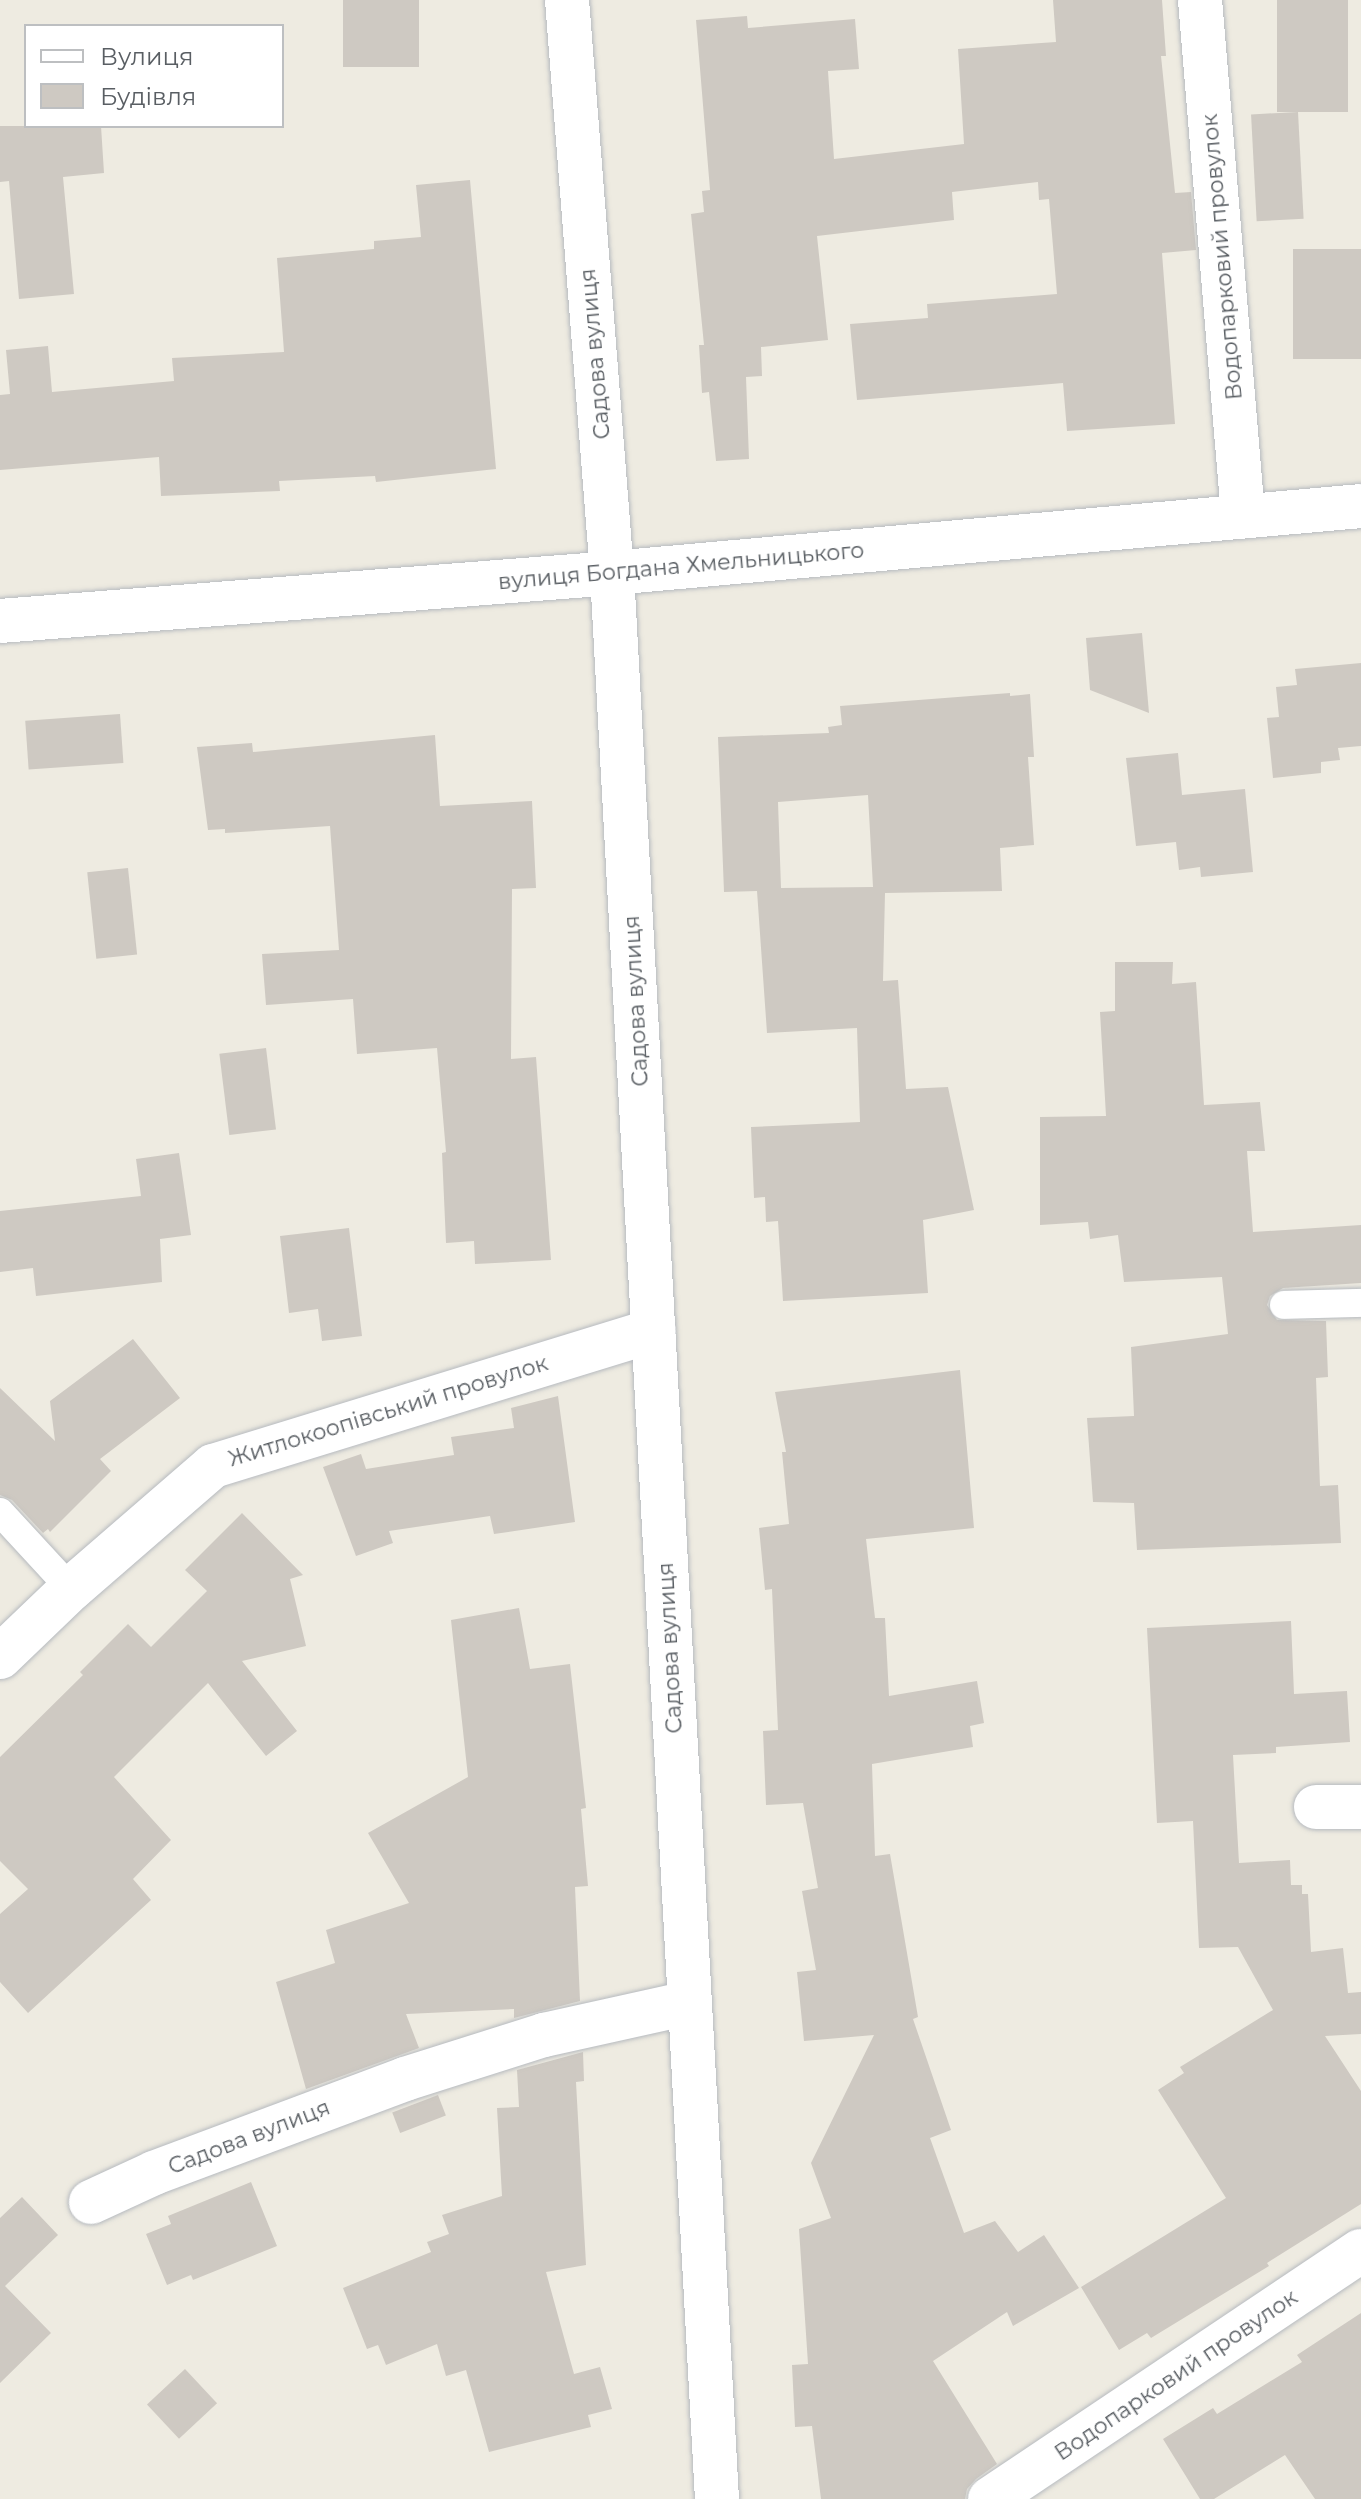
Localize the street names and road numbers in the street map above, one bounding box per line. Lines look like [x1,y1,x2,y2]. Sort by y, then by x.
street label: Водопарковий провулок [1196,113,1248,401]
street label: Садова вулиця [574,268,616,440]
street label: вулиця Богдана Хмельницького [497,537,865,595]
street label: Садова вулиця [618,915,654,1087]
street label: Житлокоопівський провулок [225,1350,551,1472]
street label: Садова вулиця [652,1562,688,1734]
street label: Садова вулиця [164,2094,334,2180]
street label: Водопарковий провулок [1050,2284,1302,2466]

